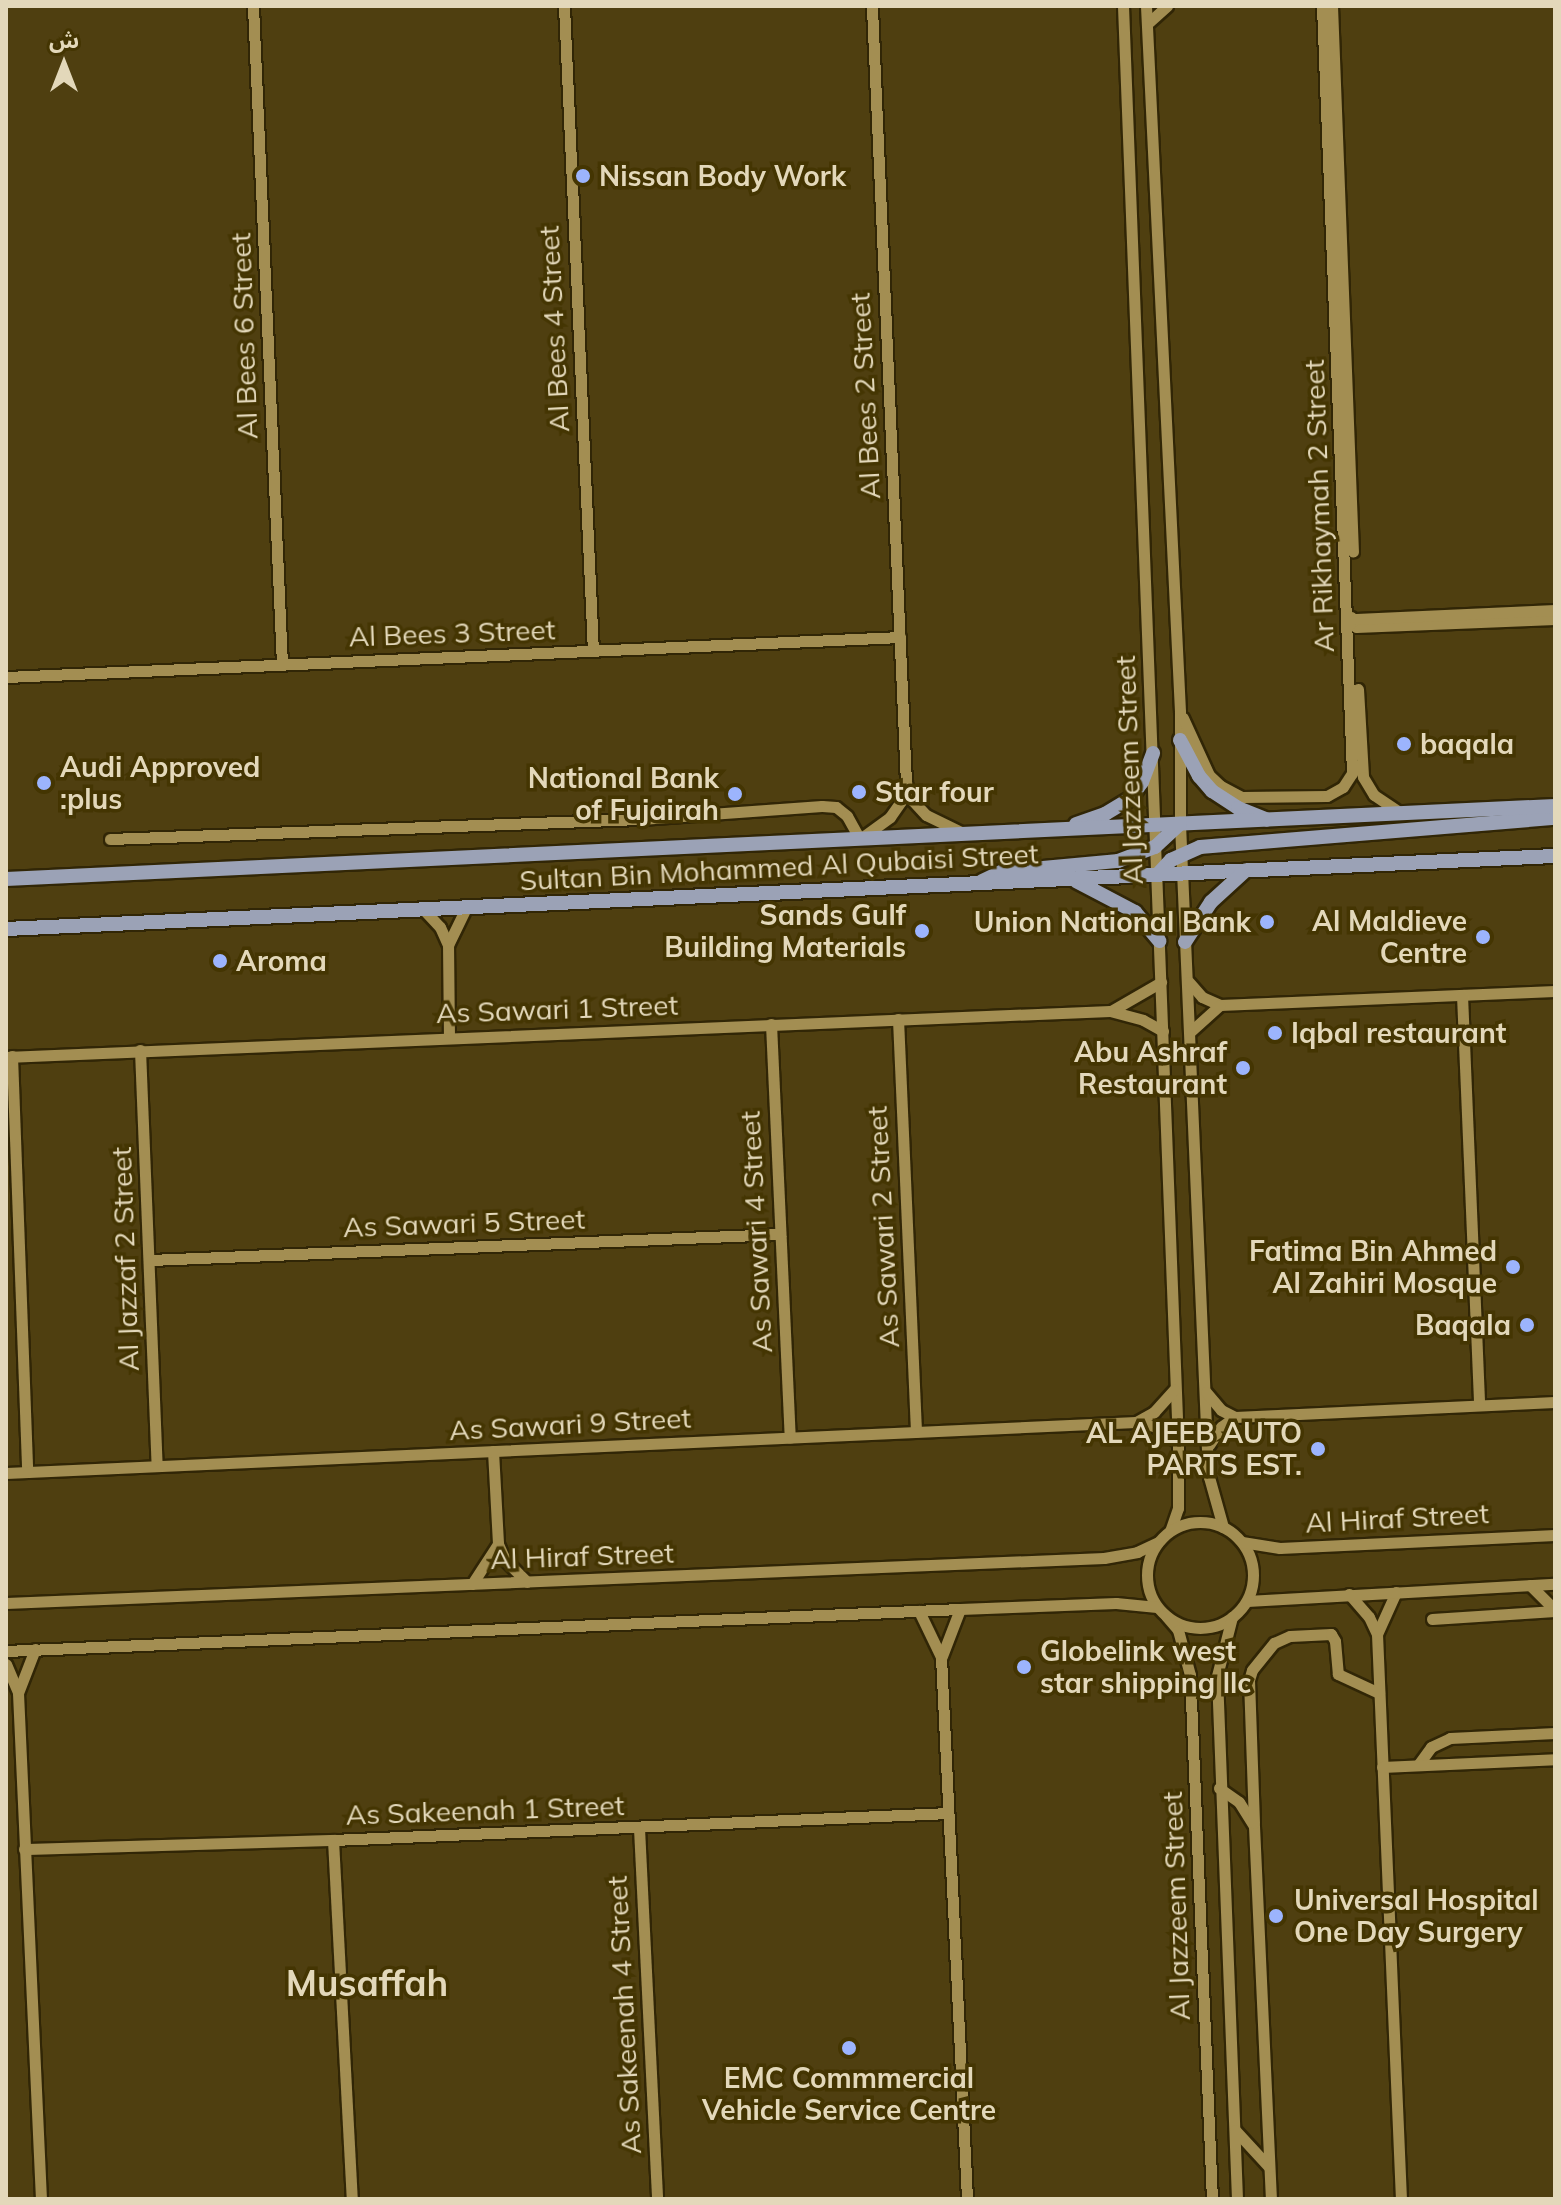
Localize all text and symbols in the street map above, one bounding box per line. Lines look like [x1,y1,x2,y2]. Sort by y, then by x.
north arrow [24,24,104,104]
text: ش [49,26,79,54]
place label: Nissan Body Work [599,159,846,193]
marker: Nissan Body Work [574,167,592,185]
street label: Al Bees 4 Street [532,225,576,433]
street label: Al Bees 6 Street [224,232,264,440]
street label: Al Bees 2 Street [843,292,887,500]
street label: Ar Rikhaymah 2 Street [1297,359,1341,653]
street label: Al Bees 3 Street [348,613,556,653]
street label: Al Jazzeem Street [1108,655,1150,885]
place label: baqala [1420,727,1514,761]
marker: baqala [1395,735,1413,753]
place label: Audi Approved :plus [60,750,260,816]
place label: National Bank of Fujairah [528,761,719,827]
marker: Audi Approved :plus [35,774,53,792]
place label: Star four [875,775,994,809]
marker: Star four [850,783,868,801]
marker: National Bank of Fujairah [726,785,744,803]
street label: Sultan Bin Mohammed Al Qubaisi Street [519,837,1039,897]
place label: Sands Gulf Building Materials [664,898,906,964]
place label: Al Maldieve Centre [1312,904,1467,970]
place label: Union National Bank [974,905,1251,939]
marker: Union National Bank [1258,913,1276,931]
marker: Sands Gulf Building Materials [913,922,931,940]
marker: Al Maldieve Centre [1474,928,1492,946]
place label: Aroma [236,944,327,978]
marker: Aroma [211,952,229,970]
street label: As Sawari 1 Street [435,988,679,1030]
place label: Iqbal restaurant [1291,1016,1506,1050]
marker: Iqbal restaurant [1266,1024,1284,1042]
place label: Abu Ashraf Restaurant [1074,1035,1227,1101]
marker: Abu Ashraf Restaurant [1234,1059,1252,1077]
street label: As Sawari 2 Street [860,1105,906,1349]
street label: As Sawari 4 Street [733,1110,779,1354]
street label: Al Jazzaf 2 Street [104,1146,146,1372]
street label: As Sawari 5 Street [342,1202,586,1244]
place label: Fatima Bin Ahmed Al Zahiri Mosque [1249,1234,1497,1300]
marker: Fatima Bin Ahmed Al Zahiri Mosque [1504,1258,1522,1276]
place label: Baqala [1415,1308,1511,1342]
marker: Baqala [1518,1316,1536,1334]
street label: As Sawari 9 Street [448,1401,692,1447]
place label: AL AJEEB AUTO PARTS EST. [1086,1416,1302,1482]
marker: AL AJEEB AUTO PARTS EST. [1309,1440,1327,1458]
street label: Al Hiraf Street [1304,1496,1490,1540]
street label: Al Hiraf Street [490,1536,674,1576]
place label: Globelink west star shipping llc [1040,1634,1251,1700]
marker: Globelink west star shipping llc [1015,1658,1033,1676]
street label: As Sakeenah 1 Street [345,1788,625,1832]
street label: Al Jazzeem Street [1155,1791,1197,2021]
street label: As Sakeenah 4 Street [600,1875,648,2155]
place label: Universal Hospital One Day Surgery [1294,1883,1539,1949]
marker: Universal Hospital One Day Surgery [1265,1905,1287,1927]
district label: Musaffah [286,1961,448,2005]
marker: EMC Commmercial Vehicle Service Centre [840,2039,858,2057]
place label: EMC Commmercial Vehicle Service Centre [702,2061,996,2127]

